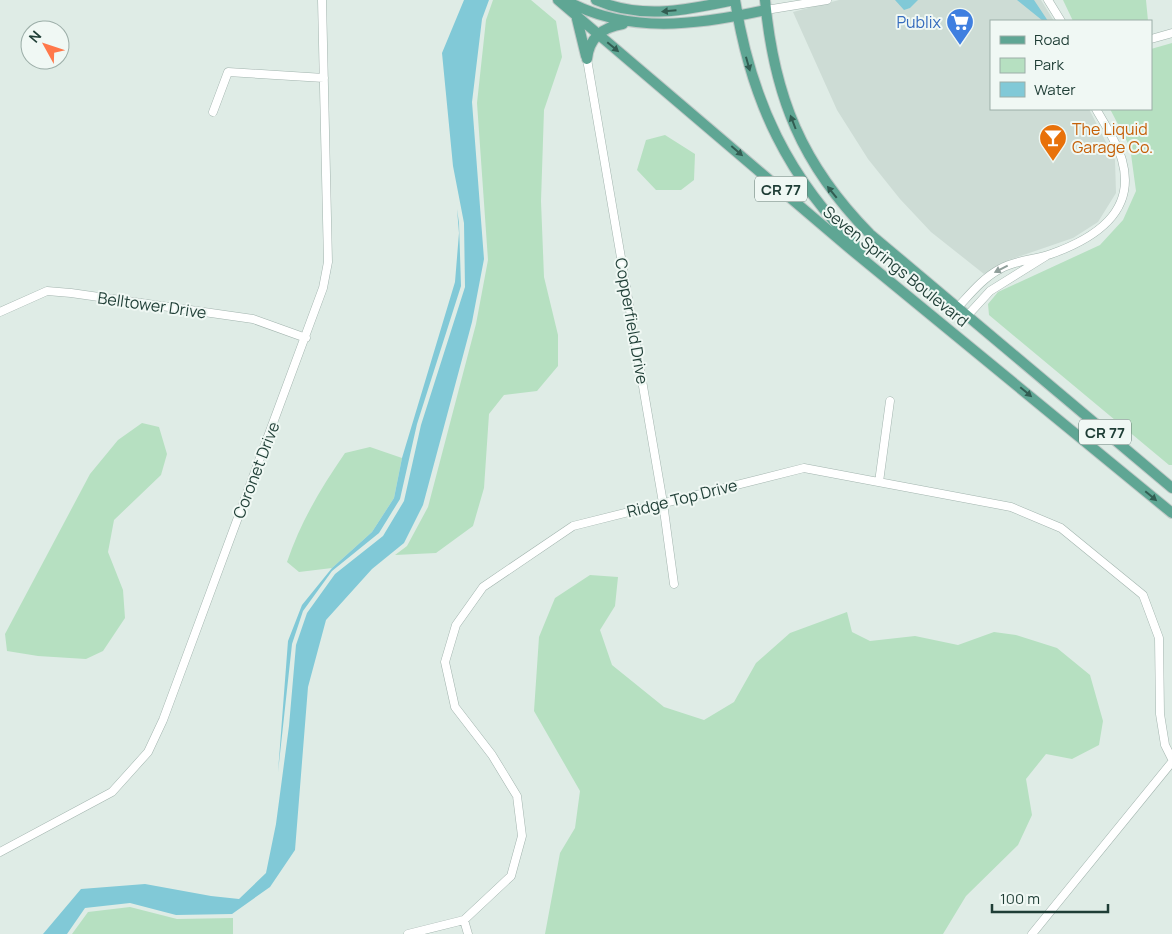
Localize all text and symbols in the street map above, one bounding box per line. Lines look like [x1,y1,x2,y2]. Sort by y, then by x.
one-way arrow [661,7,677,15]
supermarket icon: Publix [945,7,975,46]
place label: Publix [896,11,942,33]
north arrow [20,20,70,70]
legend [990,20,1152,110]
text: N [24,26,45,46]
text: Road [1034,29,1070,50]
one-way arrow [606,42,619,53]
text: Park [1034,54,1064,75]
one-way arrow [744,56,752,71]
text: Water [1034,79,1076,100]
one-way arrow [789,114,797,129]
place label: The Liquid Garage Co. [1072,118,1153,158]
bar icon: The Liquid Garage Co. [1038,123,1068,162]
one-way arrow [731,146,744,157]
road number: CR 77 [755,176,807,202]
one-way arrow [827,186,838,199]
street label: Seven Springs Boulevard [819,200,973,332]
street label: Copperfield Drive [610,256,654,386]
one-way arrow [994,265,1009,273]
street label: Belltower Drive [96,286,208,324]
one-way arrow [1020,387,1033,398]
street label: Coronet Drive [227,419,285,521]
road number: CR 77 [1079,420,1131,444]
street label: Ridge Top Drive [624,474,740,522]
one-way arrow [1145,491,1158,502]
scale bar [992,882,1108,914]
text: 100 m [1000,888,1040,909]

